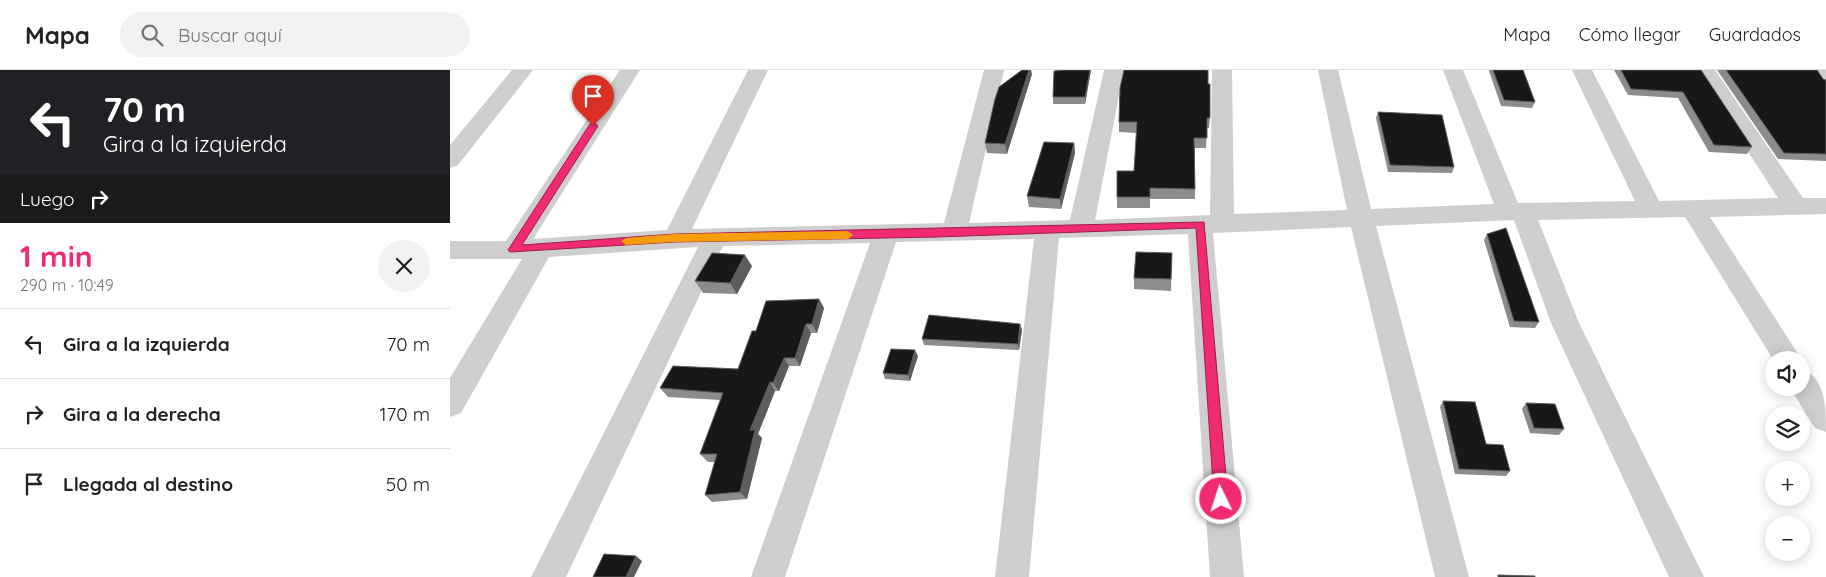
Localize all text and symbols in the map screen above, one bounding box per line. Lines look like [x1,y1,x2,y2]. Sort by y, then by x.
search box [120,12,470,57]
text: Mapa [25,20,90,50]
icon: search [138,21,166,49]
text: Buscar aquí [178,23,282,47]
text: Mapa [1503,23,1551,46]
text: Cómo llegar [1579,23,1681,46]
text: Guardados [1709,23,1801,46]
pin [572,75,614,126]
icon: arrive [579,82,607,110]
text: 70 m [103,87,186,131]
icon: left [20,90,85,155]
text: Gira a la izquierda [103,130,287,158]
icon: right [85,185,113,213]
text: Luego [20,187,75,211]
text: 1 min [20,237,93,275]
button: close [378,240,430,292]
text: 290 m · 10:49 [20,275,114,295]
icon: left [20,330,48,358]
text: Gira a la izquierda [63,332,230,356]
text: 70 m [386,332,430,356]
map controls [1765,351,1810,561]
button: sound [1765,351,1810,396]
icon: right [20,400,48,428]
text: Gira a la derecha [63,402,221,426]
text: 170 m [379,402,430,426]
button: layers [1765,406,1810,451]
button: + [1765,461,1810,506]
icon: arrive [20,470,48,498]
text: Llegada al destino [63,472,233,496]
text: 50 m [386,472,430,496]
position arrow [1194,472,1246,524]
button: − [1765,516,1810,561]

